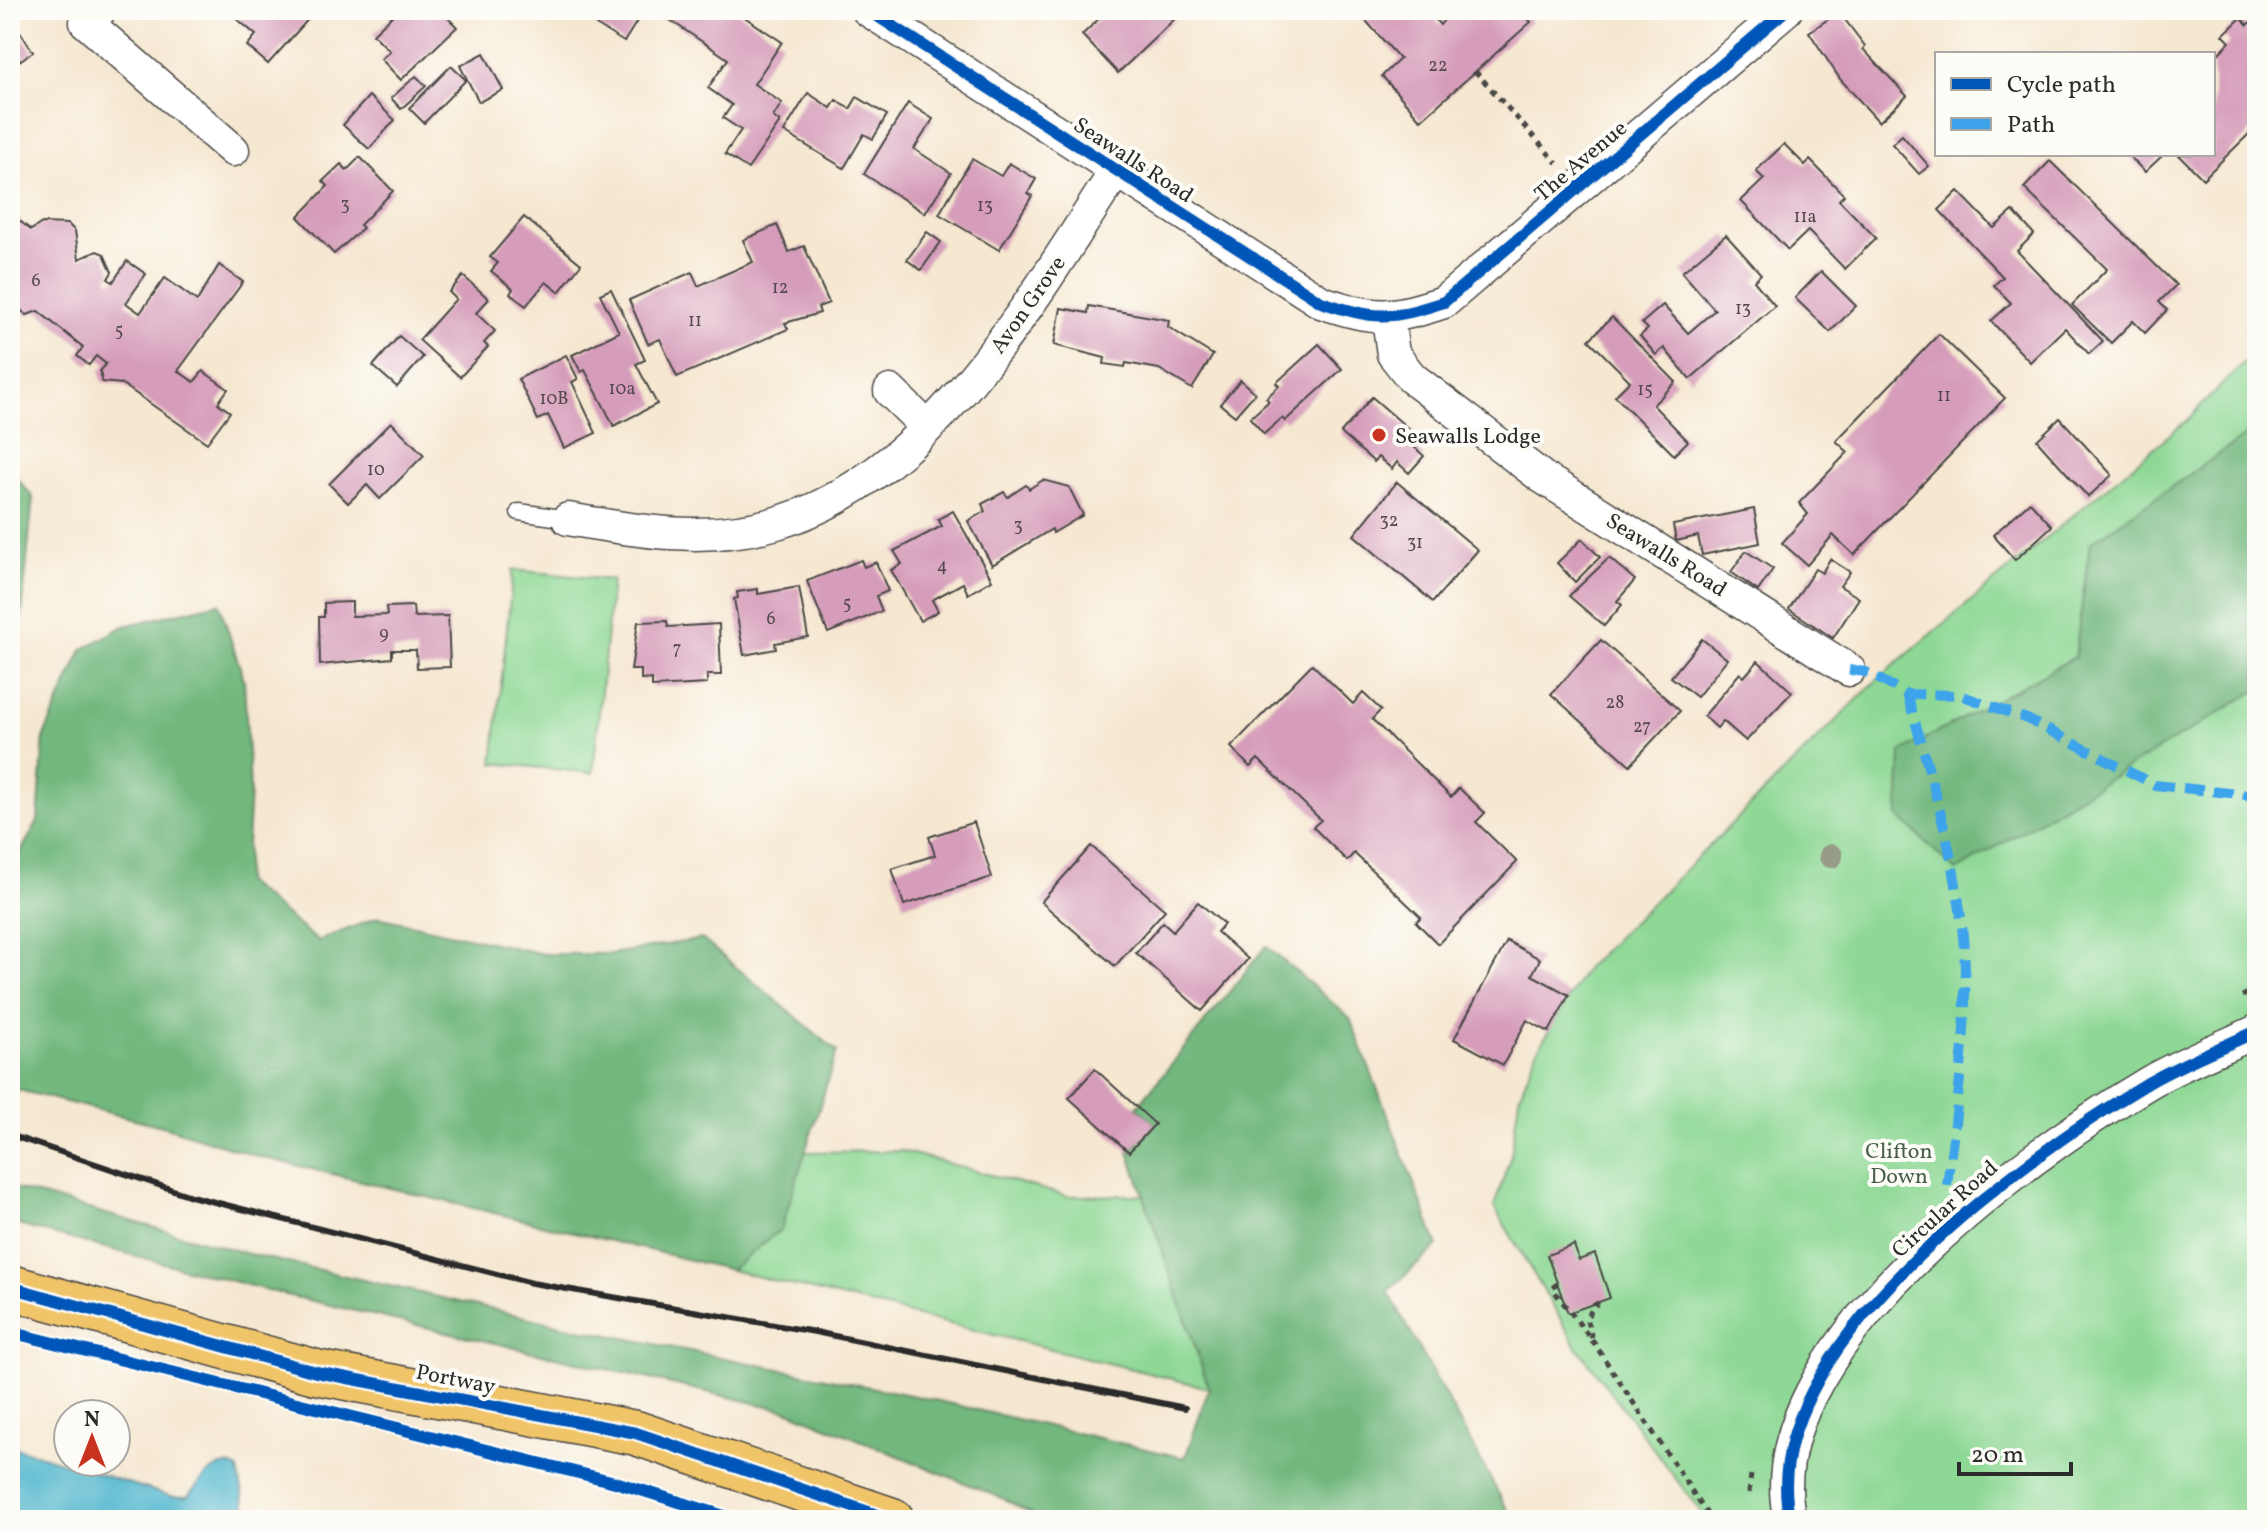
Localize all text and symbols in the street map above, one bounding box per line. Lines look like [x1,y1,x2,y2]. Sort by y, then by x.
legend [1935,52,2215,156]
house number: 22 [1428,54,1448,79]
text: Cycle path [2007,69,2116,103]
text: Path [2007,109,2055,143]
street label: Seawalls Road [1067,111,1199,212]
street label: The Avenue [1529,114,1635,210]
house number: 3 [340,193,350,218]
house number: 13 [977,194,993,219]
house number: 11a [1794,205,1816,230]
street label: Avon Grove [984,250,1074,361]
house number: 6 [31,269,41,294]
house number: 12 [772,276,788,301]
house number: 13 [1735,297,1751,322]
house number: 11 [688,309,702,334]
house number: 5 [115,319,123,344]
house number: 10a [609,377,635,402]
house number: 15 [1637,378,1653,403]
house number: 11 [1937,384,1951,409]
house number: 10B [539,387,569,412]
place label: Seawalls Lodge [1395,422,1541,453]
marker: Seawalls Lodge [1370,426,1388,444]
house number: 10 [367,458,385,483]
street label: Seawalls Road [1599,507,1732,606]
house number: 32 [1380,509,1398,534]
house number: 3 [1013,514,1023,539]
house number: 31 [1407,531,1423,556]
house number: 4 [937,554,947,579]
house number: 5 [843,592,851,617]
house number: 6 [766,607,776,632]
house number: 9 [379,622,389,647]
house number: 7 [673,637,681,662]
house number: 28 [1606,691,1624,716]
house number: 27 [1633,715,1651,740]
park label: Clifton Down [1865,1137,1933,1193]
street label: Circular Road [1886,1154,2006,1266]
street label: Portway [413,1358,498,1403]
north arrow [52,1398,132,1478]
text: N [84,1405,100,1436]
scale bar [1959,1426,2071,1476]
text: 20 m [1971,1439,2024,1473]

